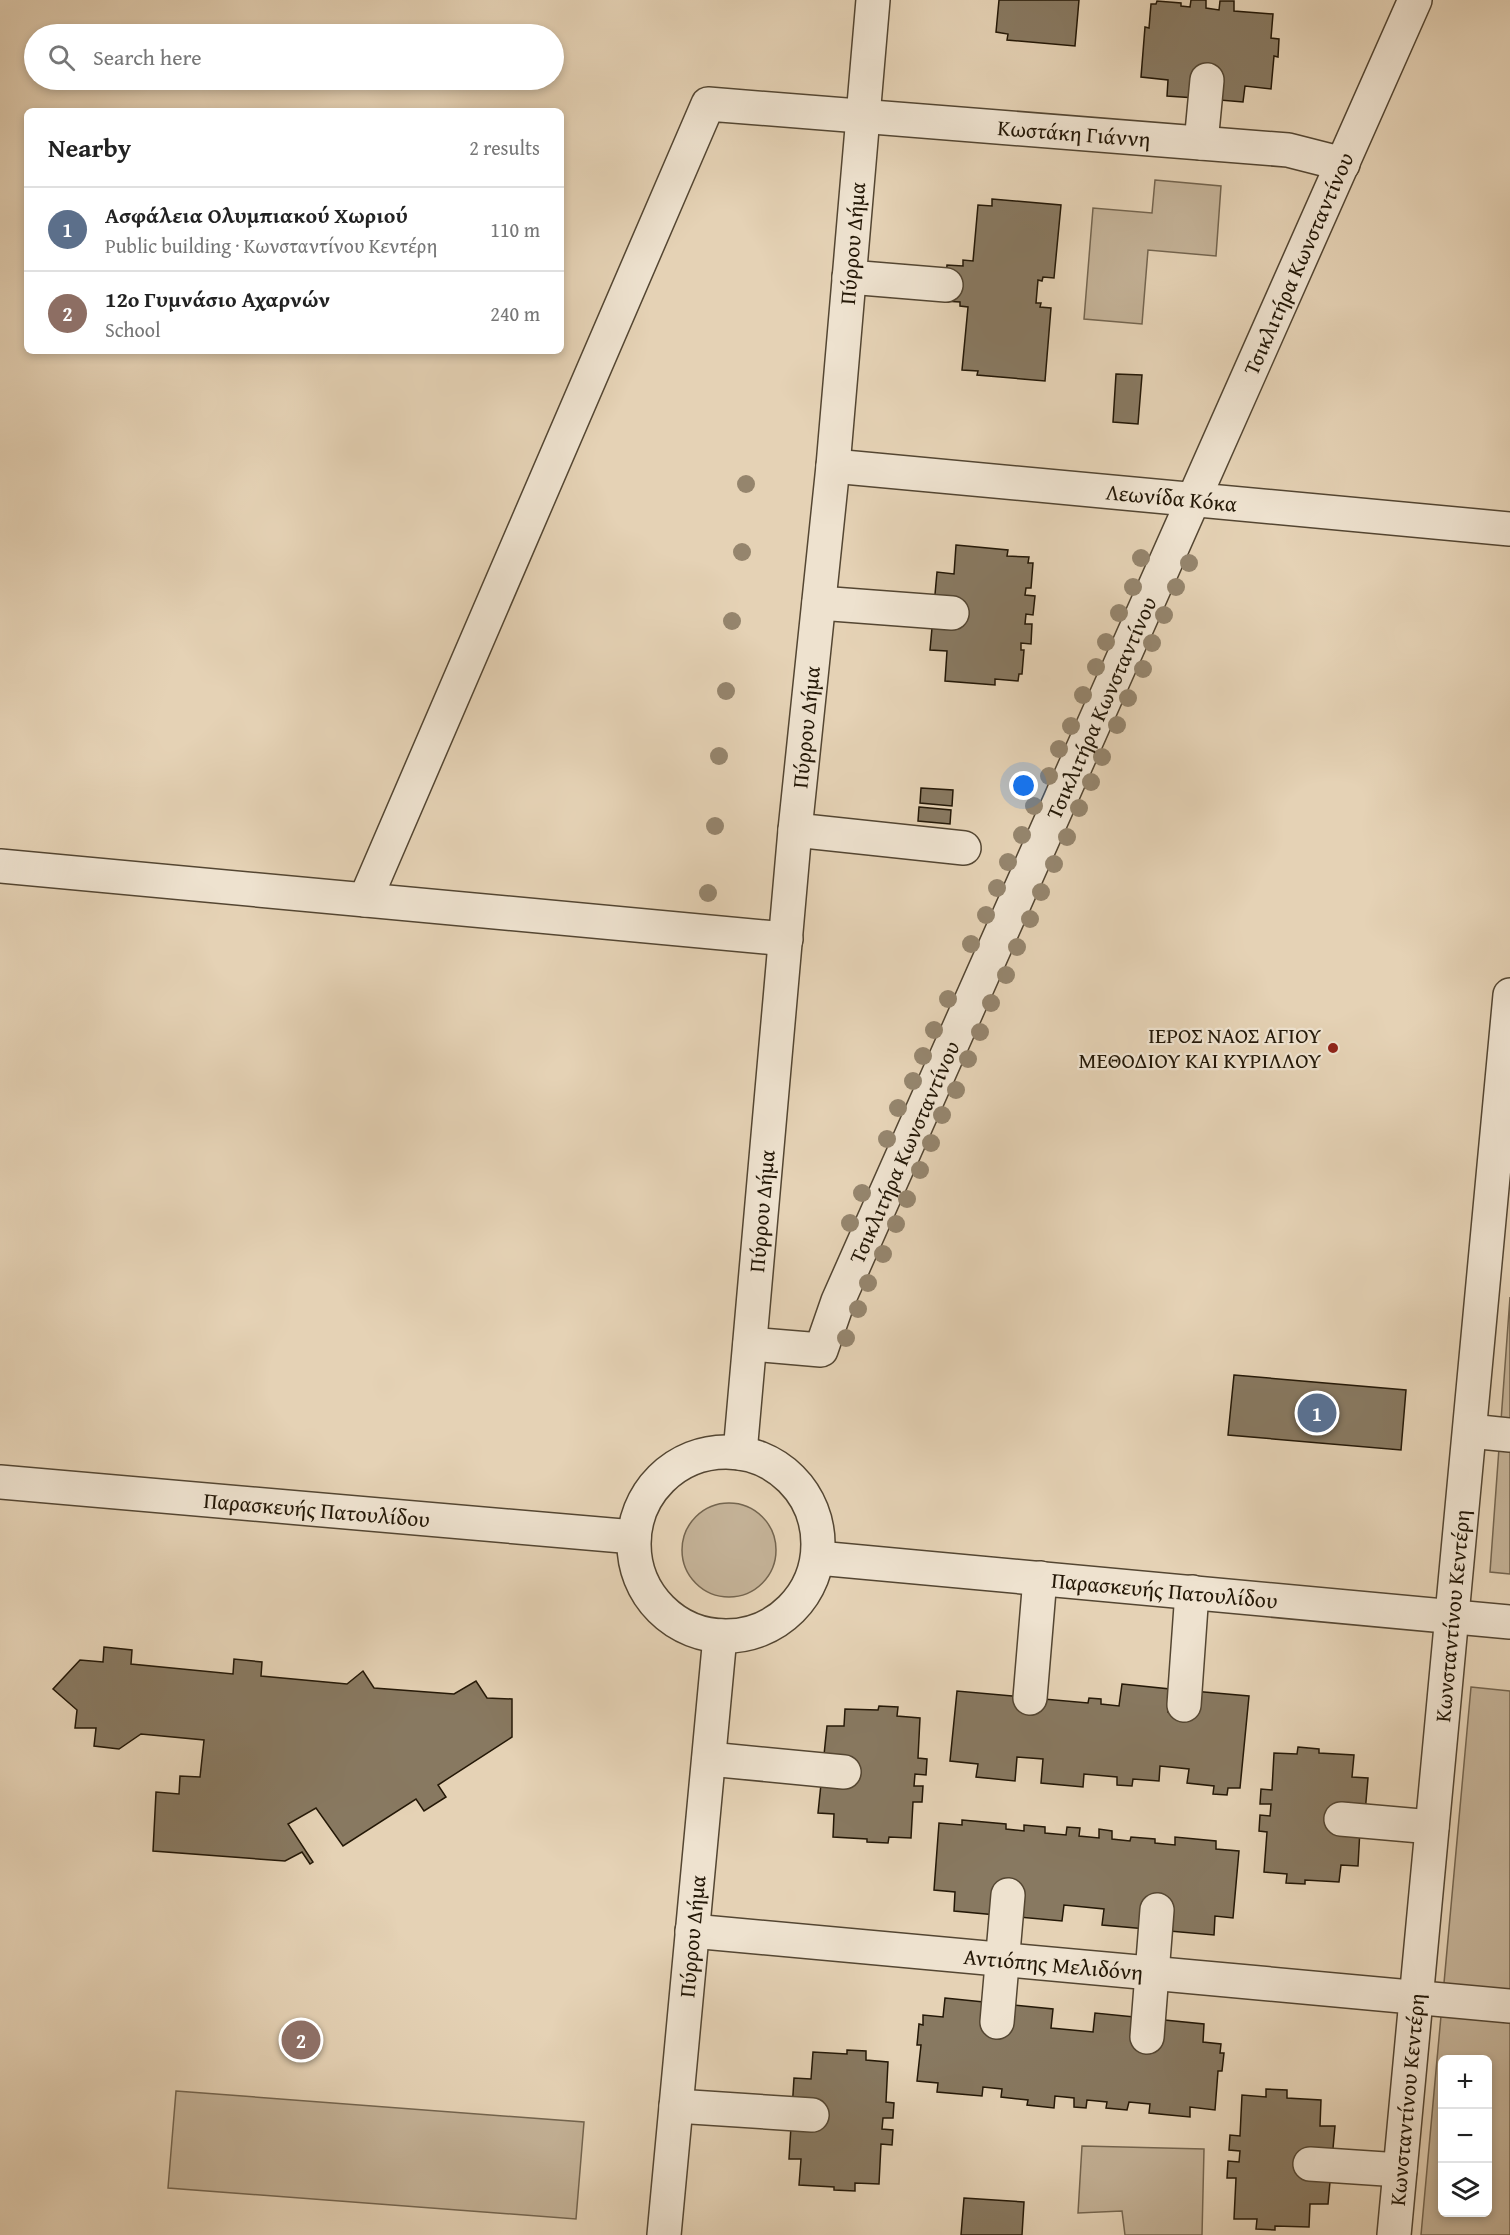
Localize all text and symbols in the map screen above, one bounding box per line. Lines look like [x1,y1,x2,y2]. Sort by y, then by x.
search box [24,24,564,90]
icon: search [45,41,78,74]
text: Search here [93,41,202,73]
street label: Κωστάκη Γιάννη [996,111,1152,155]
text: Nearby [48,128,131,167]
text: 2 results [469,133,540,162]
street label: Τσικλιτήρα Κωνσταντίνου [1235,147,1362,380]
street label: Πύρρου Δήμα [831,181,873,306]
text: Ασφάλεια Ολυμπιακού Χωριού [105,199,408,231]
text: 1 [62,215,73,244]
text: 110 m [490,215,540,244]
text: Public building · Κωνσταντίνου Κεντέρη [105,231,437,260]
text: 12ο Γυμνάσιο Αχαρνών [105,283,330,315]
text: 2 [62,299,73,328]
text: 240 m [490,299,540,328]
text: School [105,315,161,344]
street label: Λεωνίδα Κόκα [1104,475,1239,520]
street label: Τσικλιτήρα Κωνσταντίνου [1038,591,1164,824]
street label: Πύρρου Δήμα [783,664,828,790]
your location [1009,771,1038,800]
place label: ΙΕΡΟΣ ΝΑΟΣ ΑΓΙΟΥ ΜΕΘΟΔΙΟΥ ΚΑΙ ΚΥΡΙΛΛΟΥ [1079,1019,1321,1076]
street label: Τσικλιτήρα Κωνσταντίνου [841,1036,967,1269]
marker: ΙΕΡΟΣ ΝΑΟΣ ΑΓΙΟΥ ΜΕΘΟΔΙΟΥ ΚΑΙ ΚΥΡΙΛΛΟΥ [1326,1041,1340,1055]
street label: Πύρρου Δήμα [740,1148,783,1274]
pin: 1 [1298,1390,1336,1436]
street label: Παρασκευής Πατουλίδου [202,1484,431,1535]
street label: Κωνσταντίνου Κεντέρη [1426,1508,1478,1723]
street label: Παρασκευής Πατουλίδου [1050,1564,1279,1616]
street label: Πύρρου Δήμα [670,1874,714,1999]
street label: Αντιόπης Μελιδόνη [962,1940,1145,1988]
street label: Κωνσταντίνου Κεντέρη [1381,1992,1433,2207]
pin: 2 [282,2018,320,2062]
map controls [1438,2055,1492,2217]
button: + [1438,2055,1492,2109]
button: − [1438,2109,1492,2163]
button: layers [1438,2163,1492,2217]

